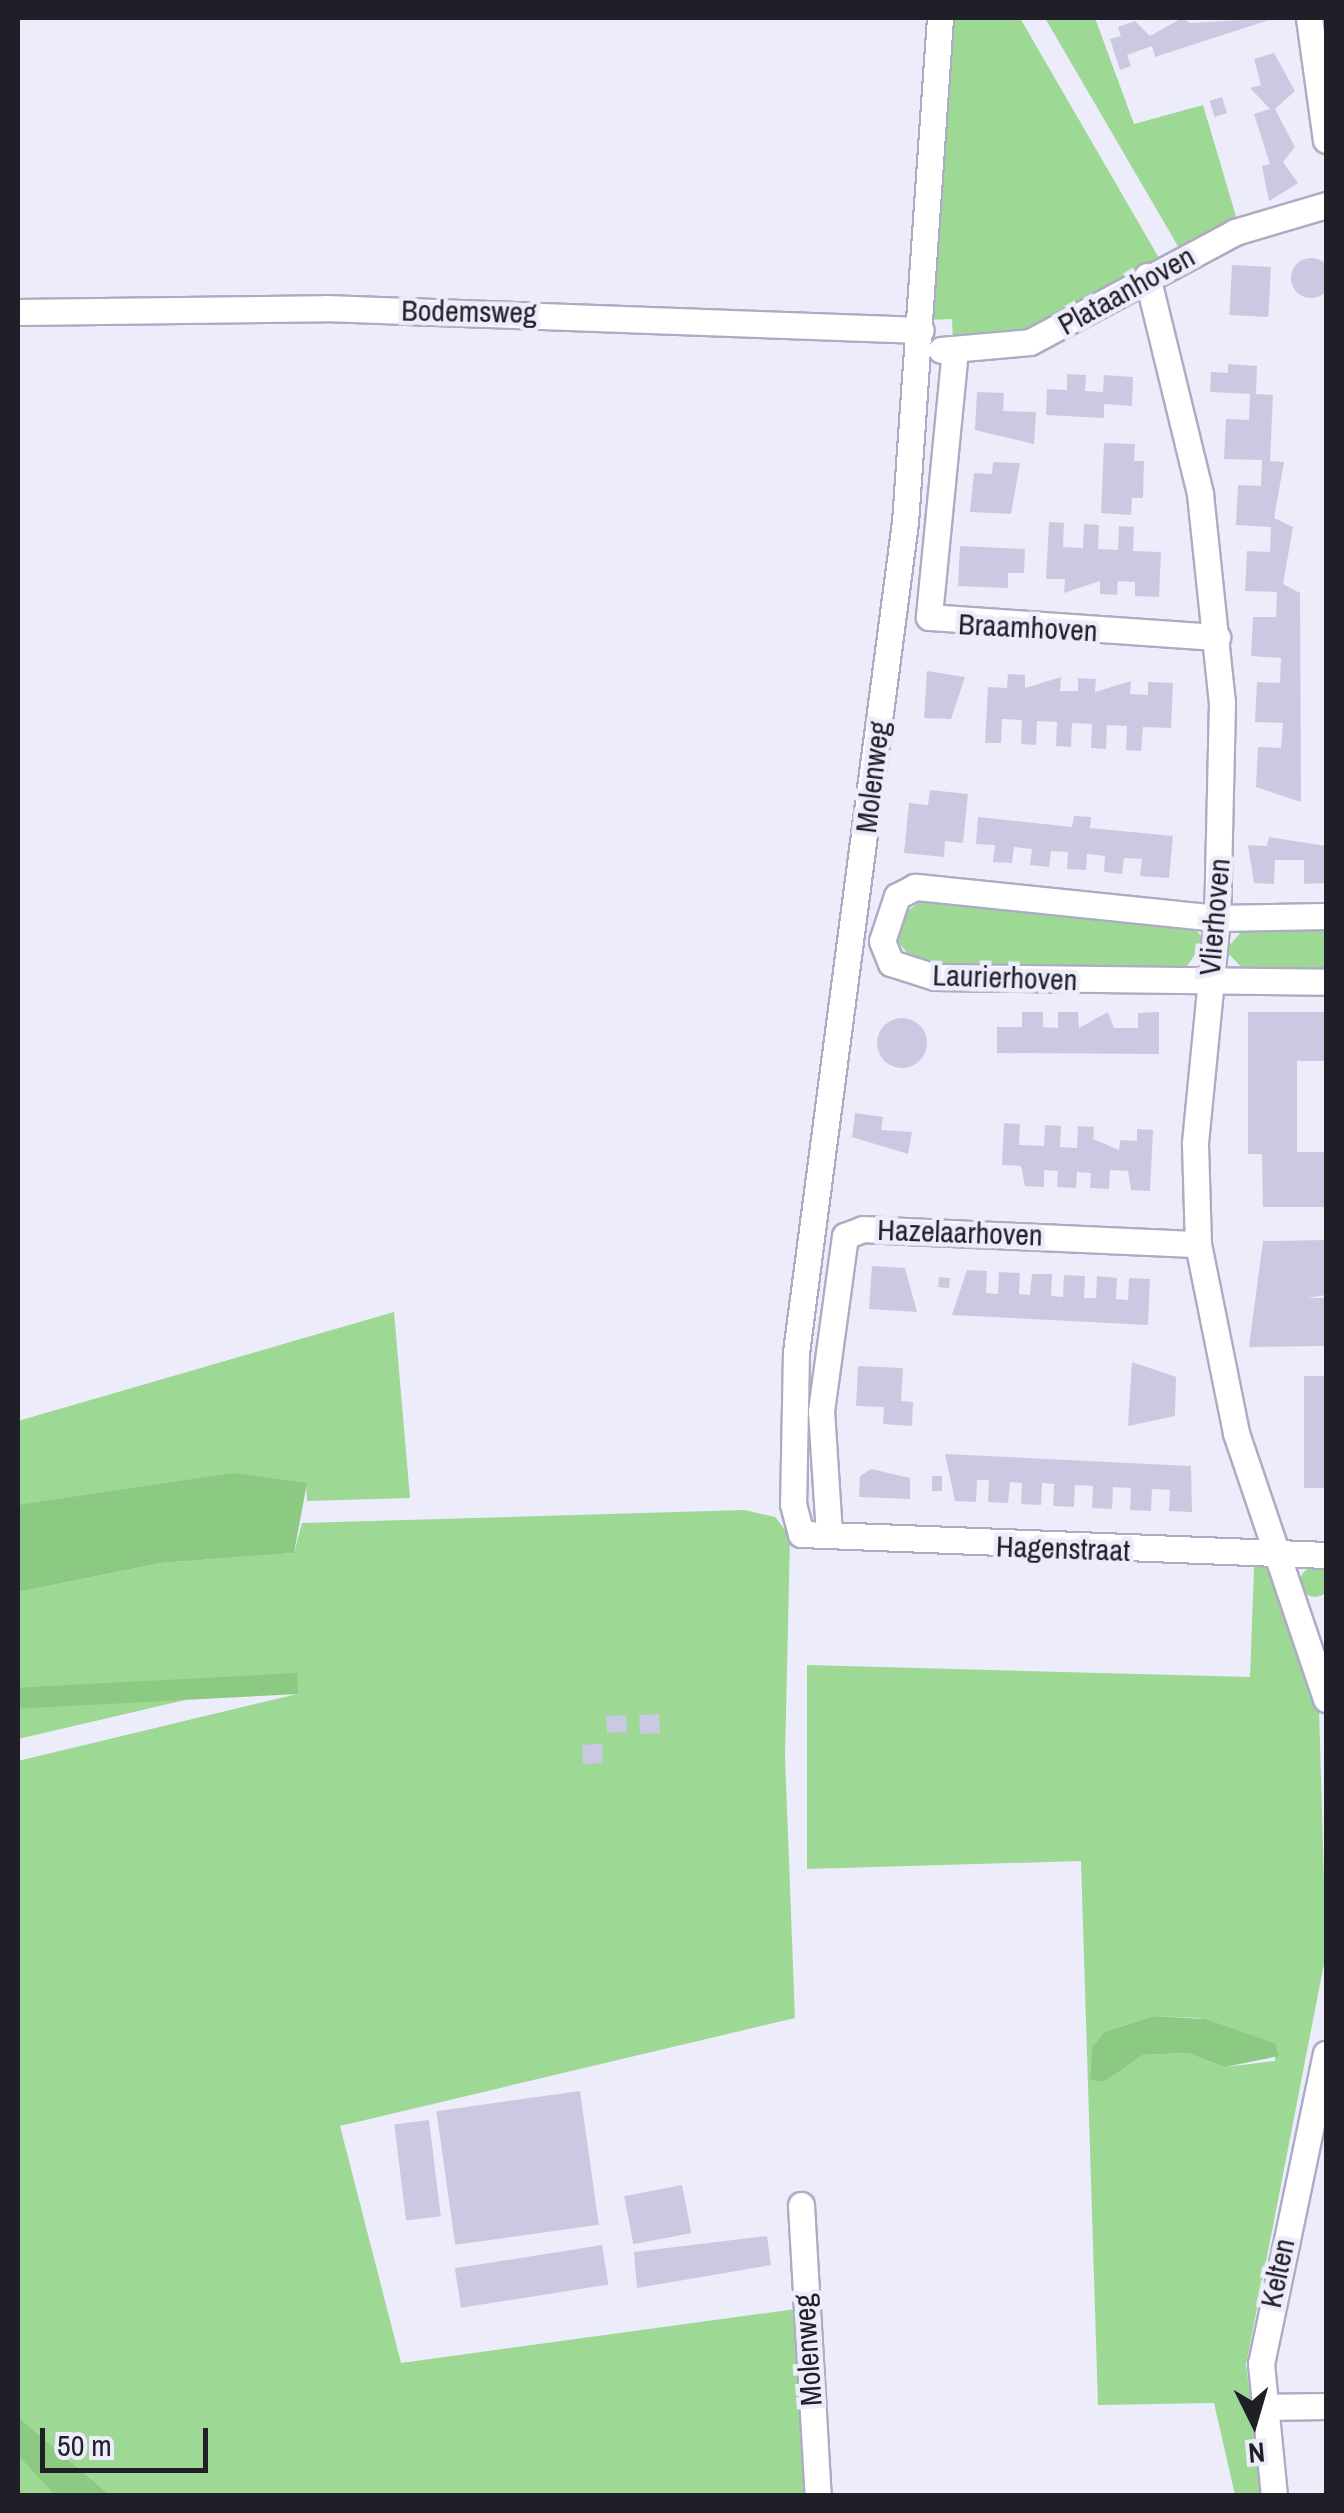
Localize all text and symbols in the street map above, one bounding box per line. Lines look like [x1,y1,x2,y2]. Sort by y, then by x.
street label: Plataanhoven [1051,238,1201,342]
street label: Bodemsweg [401,292,537,330]
street label: Braamhoven [957,605,1099,649]
street label: Molenweg [847,719,897,835]
street label: Vlierhoven [1191,857,1237,977]
street label: Laurierhoven [932,956,1078,998]
street label: Hazelaarhoven [877,1211,1043,1253]
street label: Hagenstraat [995,1528,1131,1568]
street label: Kelten [1252,2235,1302,2311]
street label: Molenweg [785,2293,829,2407]
north arrow [1204,2373,1304,2473]
scale bar [45,2408,212,2470]
text: 50 m [57,2425,112,2465]
text: N [1247,2433,1267,2473]

